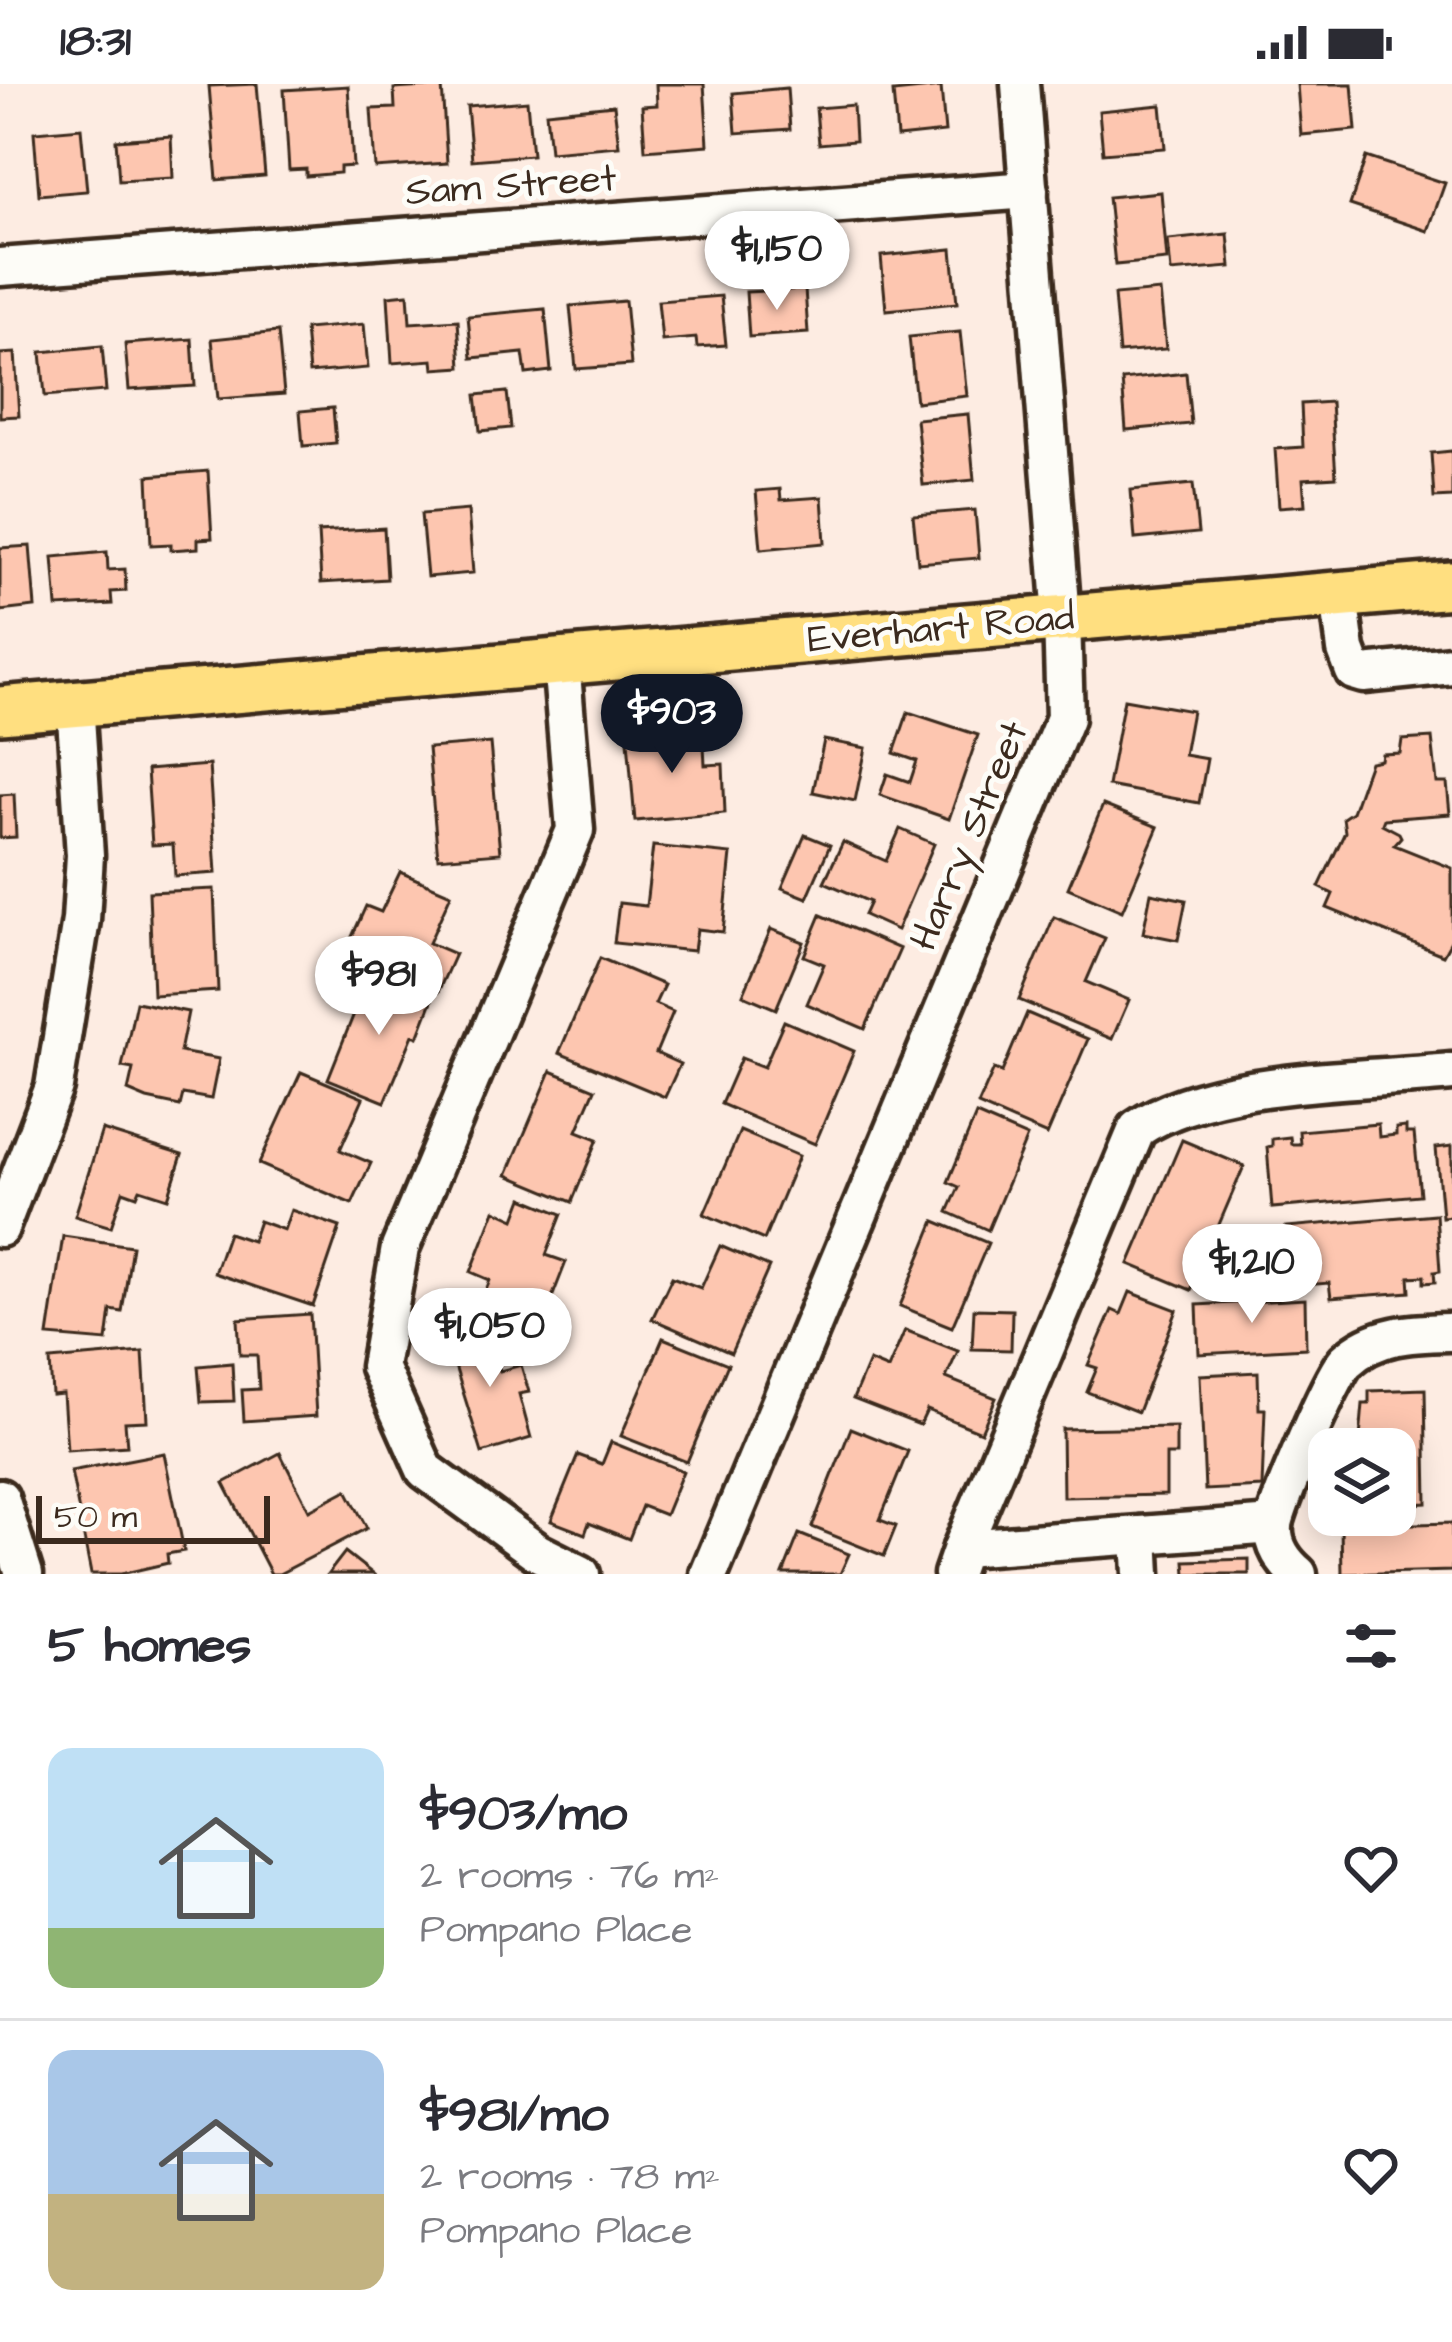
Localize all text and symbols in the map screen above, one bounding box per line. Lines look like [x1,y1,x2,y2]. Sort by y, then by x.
text: 18:31 [60,11,131,73]
street label: Sam Street [404,152,618,220]
pin: $1,150 [679,211,875,313]
text: $1,150 [732,223,822,277]
street label: Everhart Road [805,590,1077,668]
pin: $903 [601,674,743,776]
text: $903 [628,686,716,740]
street label: Harry Street [898,713,1043,959]
pin: $981 [308,936,450,1038]
text: $981 [342,948,416,1002]
pin: $1,210 [1154,1224,1350,1326]
text: $1,210 [1209,1236,1295,1290]
pin: $1,050 [392,1288,588,1390]
text: $1,050 [435,1300,545,1354]
map controls [1308,1428,1416,1536]
button: layers [1308,1428,1416,1536]
scale bar [36,1490,270,1543]
text: 50 m [54,1494,137,1540]
text: 5 homes [48,1611,251,1682]
icon: filters [1338,1613,1404,1679]
text: $903/mo [420,1779,627,1850]
icon: home [144,1796,288,1940]
icon: heart [1338,1835,1404,1901]
text: 2 rooms · 76 m² [420,1850,719,1904]
text: Pompano Place [420,1904,692,1958]
text: $981/mo [420,2080,609,2151]
icon: home [144,2098,288,2242]
icon: heart [1338,2137,1404,2203]
text: 2 rooms · 78 m² [420,2151,720,2205]
text: Pompano Place [420,2205,692,2259]

